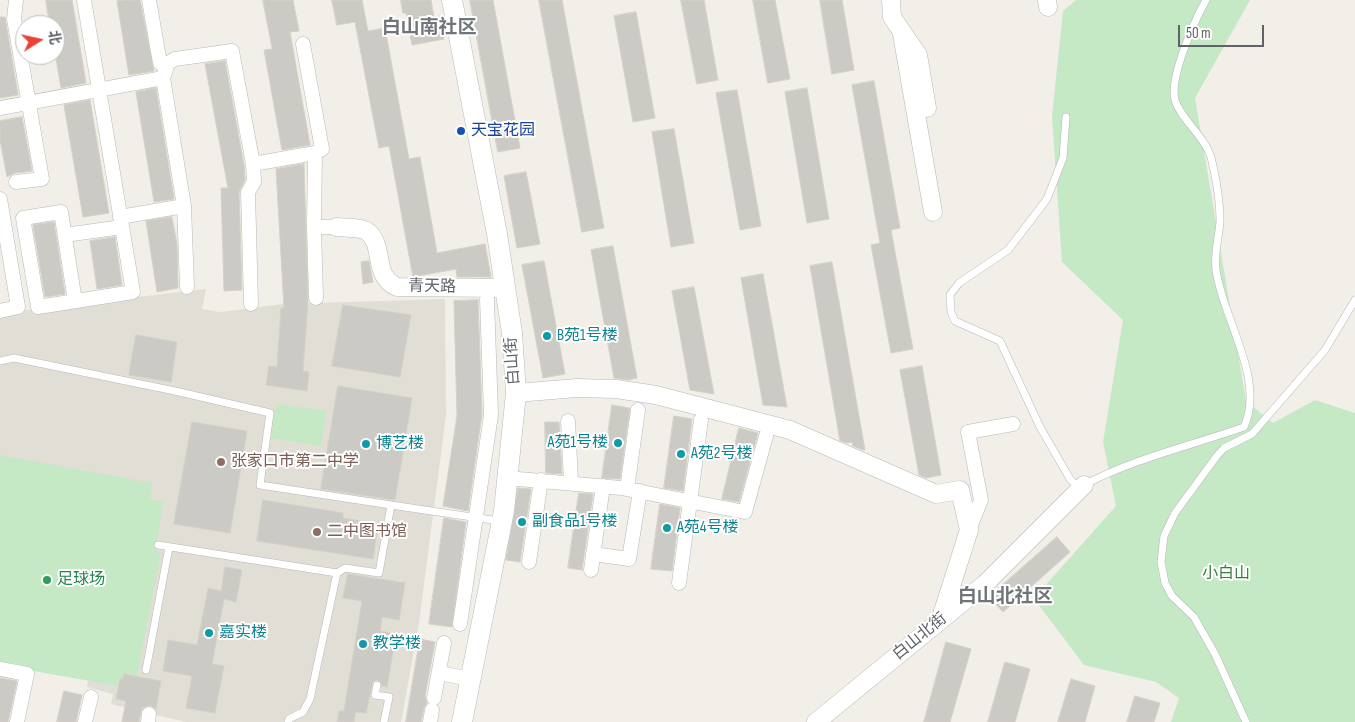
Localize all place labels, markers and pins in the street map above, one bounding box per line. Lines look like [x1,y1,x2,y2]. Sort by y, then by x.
place label: 天宝花园 [471,121,535,141]
marker: 天宝花园 [455,125,467,137]
place label: B苑1号楼 [557,326,618,346]
marker: B苑1号楼 [541,330,553,342]
place label: A苑1号楼 [548,433,608,453]
place label: 博艺楼 [376,434,424,454]
marker: A苑1号楼 [612,437,624,449]
marker: 博艺楼 [360,438,372,450]
place label: A苑2号楼 [691,444,752,464]
marker: A苑2号楼 [675,448,687,460]
place label: 张家口市第二中学 [231,452,359,472]
marker: 张家口市第二中学 [215,456,227,468]
place label: 副食品1号楼 [532,512,618,532]
marker: 副食品1号楼 [516,516,528,528]
place label: A苑4号楼 [677,518,739,538]
place label: 二中图书馆 [327,522,407,542]
marker: A苑4号楼 [661,522,673,534]
marker: 二中图书馆 [311,526,323,538]
place label: 足球场 [57,570,105,590]
marker: 足球场 [41,574,53,586]
place label: 嘉实楼 [219,623,267,643]
marker: 嘉实楼 [203,627,215,639]
place label: 教学楼 [373,634,421,654]
marker: 教学楼 [357,638,369,650]

